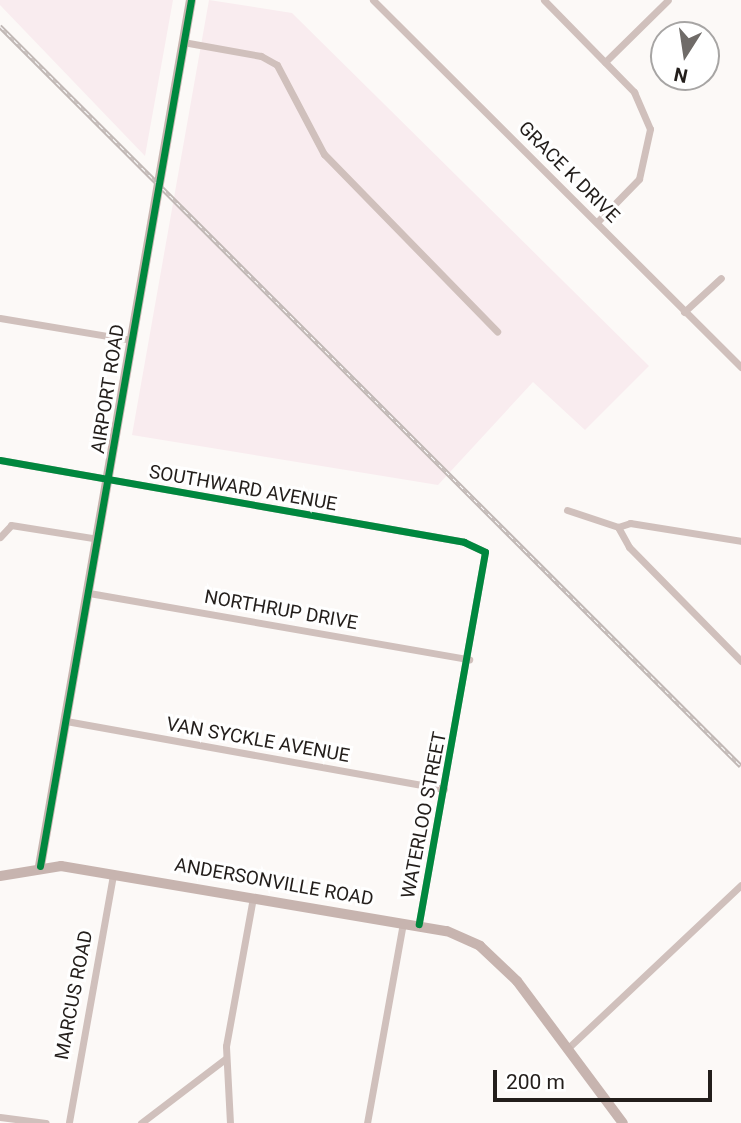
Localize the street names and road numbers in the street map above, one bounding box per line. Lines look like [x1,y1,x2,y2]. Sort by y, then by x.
street label: GRACE K DRIVE [514,117,624,227]
street label: AIRPORT ROAD [87,323,129,455]
street label: SOUTHWARD AVENUE [147,460,339,516]
street label: NORTHRUP DRIVE [202,585,360,635]
street label: VAN SYCKLE AVENUE [165,713,351,767]
street label: WATERLOO STREET [397,730,451,900]
street label: ANDERSONVILLE ROAD [173,853,375,911]
street label: MARCUS ROAD [50,929,98,1061]

